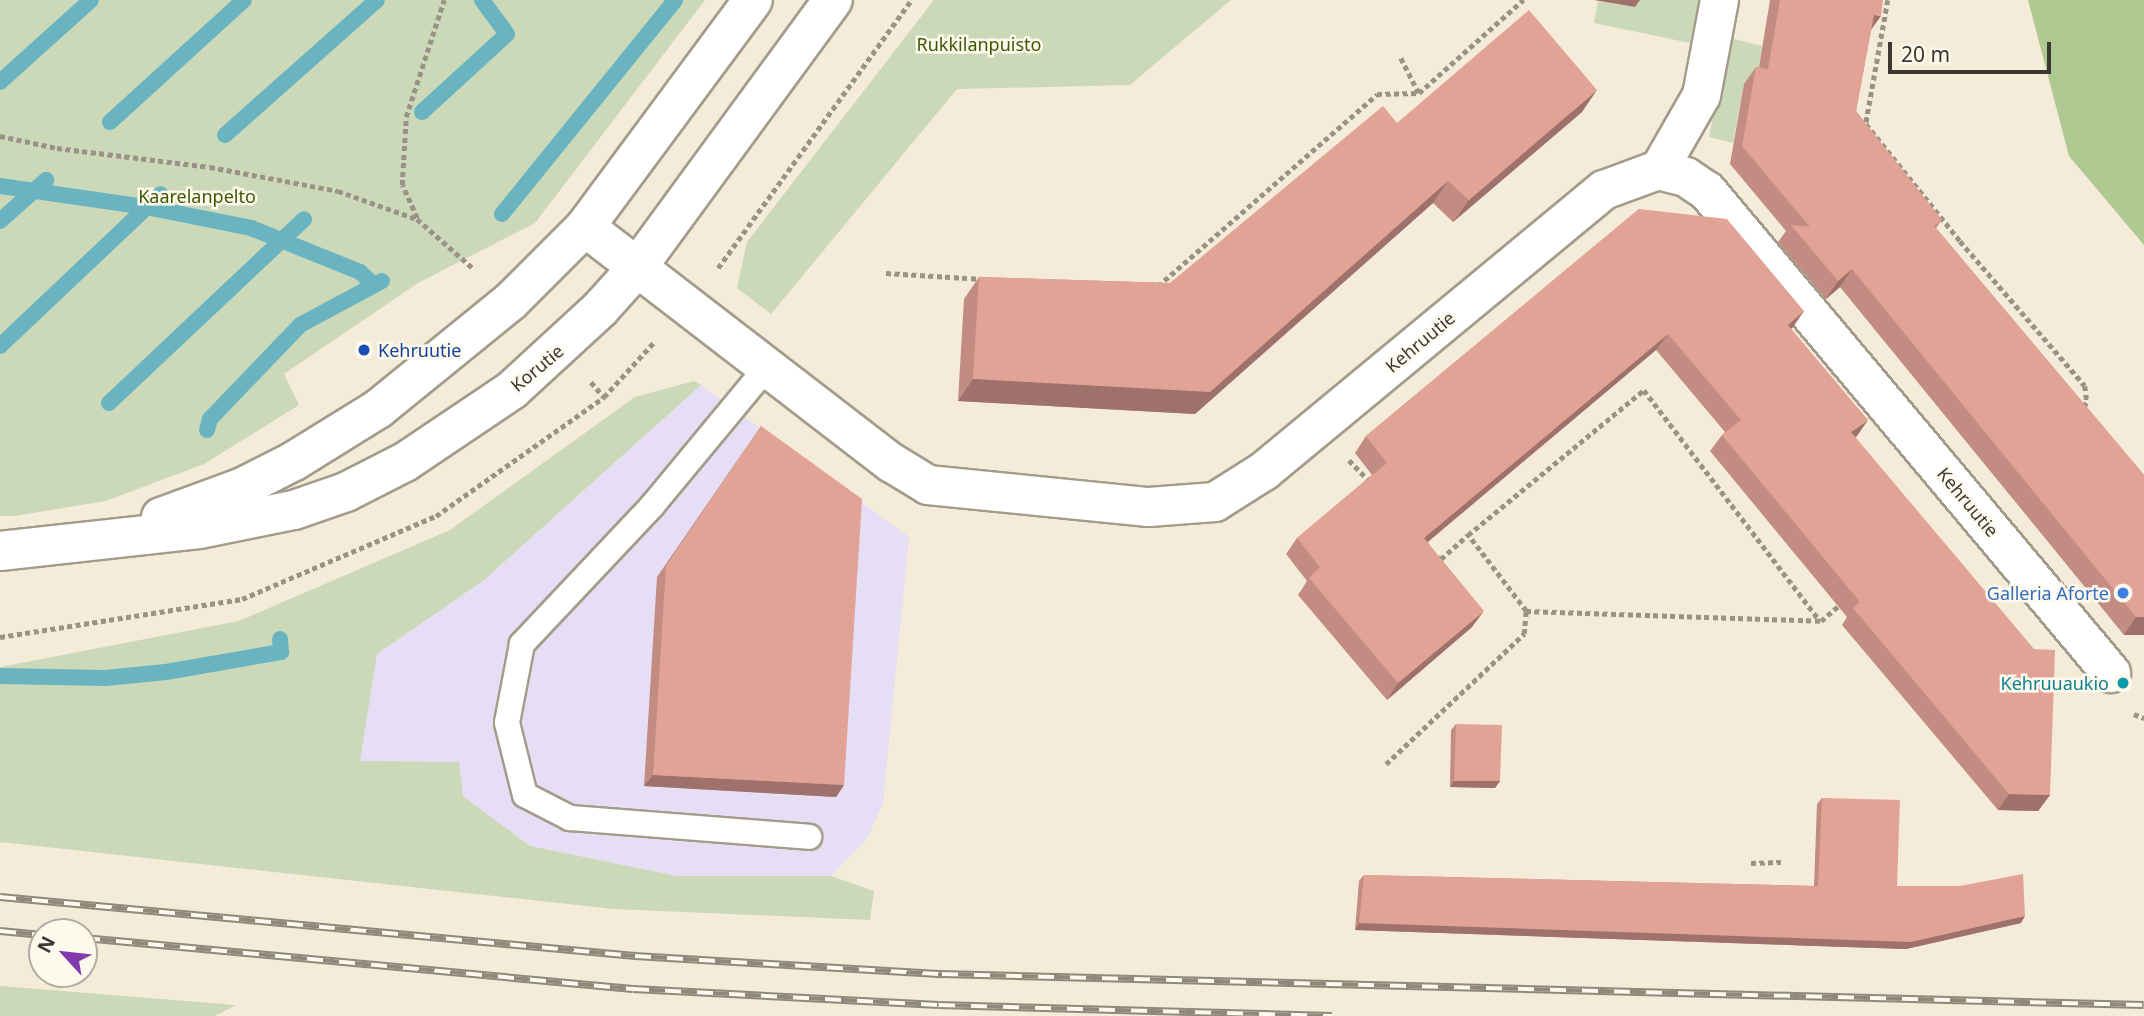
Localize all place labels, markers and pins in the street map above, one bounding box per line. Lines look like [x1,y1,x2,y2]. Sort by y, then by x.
place label: Kehruutie [378,339,461,361]
marker: Kehruutie [356,342,372,358]
place label: Galleria Aforte [1987,582,2109,604]
marker: Galleria Aforte [2115,585,2131,601]
place label: Kehruuaukio [2001,672,2109,694]
marker: Kehruuaukio [2115,675,2131,691]

